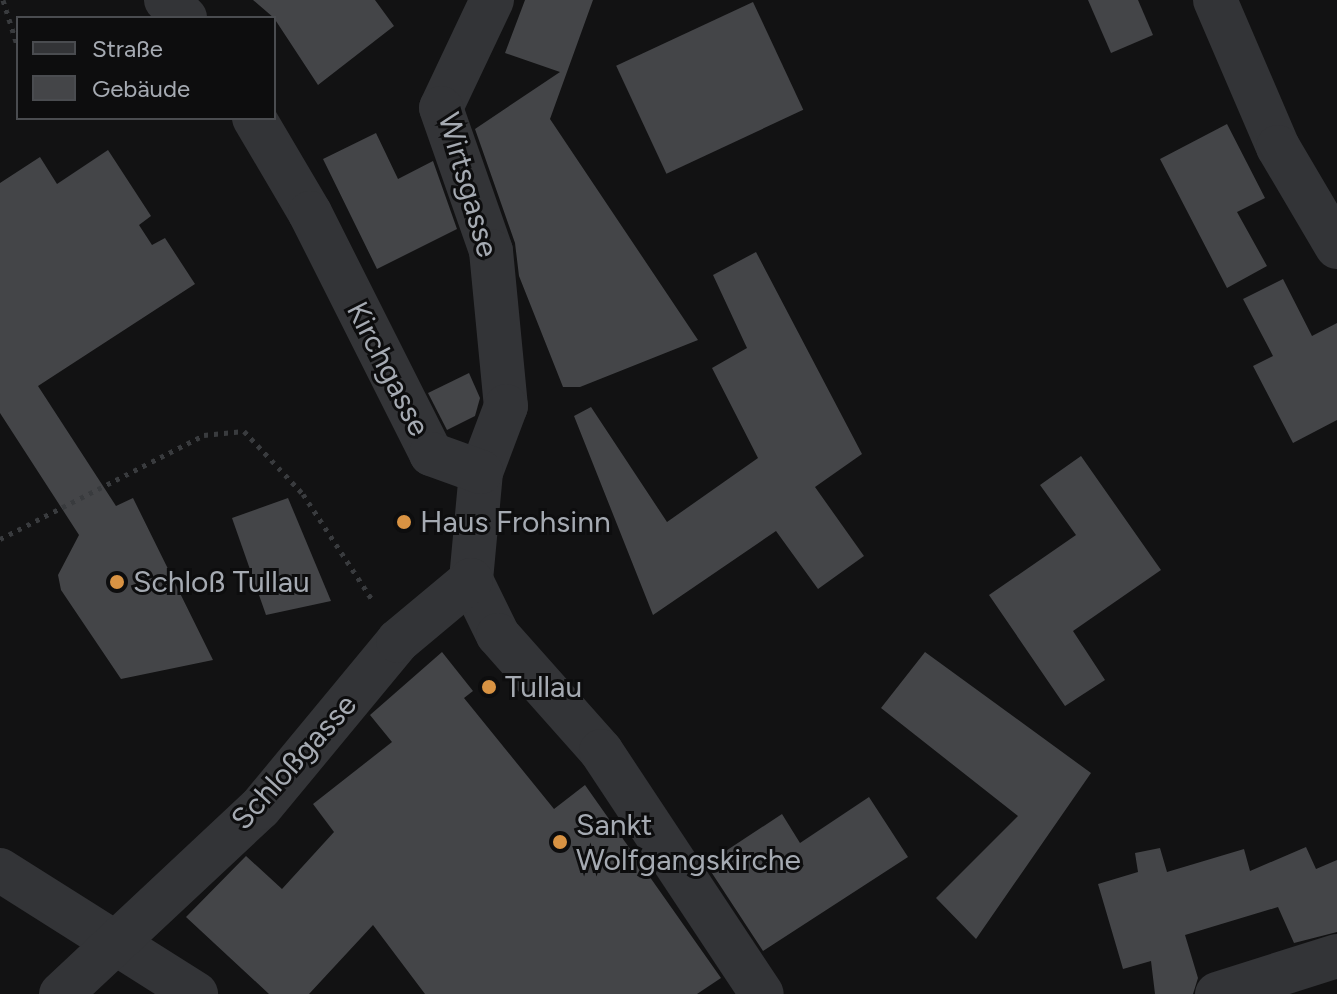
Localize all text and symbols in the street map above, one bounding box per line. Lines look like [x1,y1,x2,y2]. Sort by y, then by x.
legend [16,16,276,120]
text: Straße [92,34,163,63]
text: Gebäude [92,74,190,103]
street label: Wirtsgasse [430,109,506,261]
street label: Kirchgasse [339,296,437,442]
place label: Haus Frohsinn [420,504,611,540]
marker: Haus Frohsinn [395,513,413,531]
place label: Schloß Tullau [133,564,310,600]
marker: Schloß Tullau [108,573,126,591]
place label: Tullau [505,669,582,705]
marker: Tullau [480,678,498,696]
street label: Schloßgasse [224,687,364,837]
place label: Sankt Wolfgangskirche [576,807,801,878]
marker: Sankt Wolfgangskirche [551,833,569,851]

